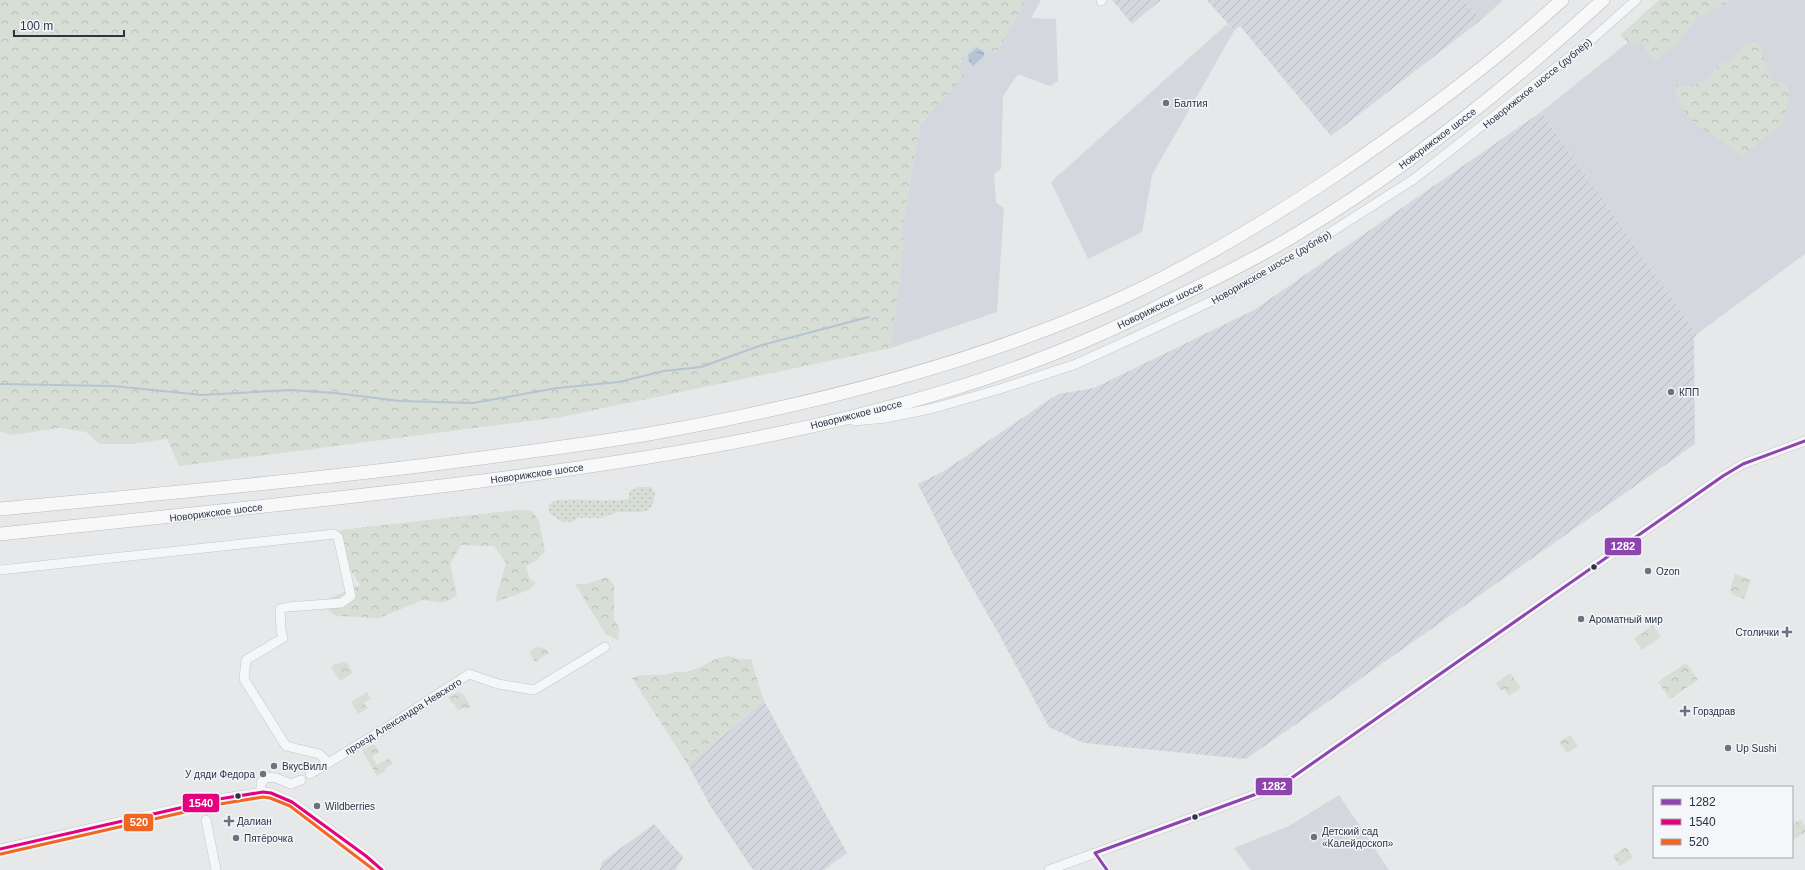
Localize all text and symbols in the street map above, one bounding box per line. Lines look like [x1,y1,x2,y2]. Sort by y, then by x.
scale bar [14,12,124,38]
text: 100 m [20,19,53,33]
street label: Новорижское шоссе (дублёр) [1481,36,1594,131]
marker: Балтия [1161,98,1171,108]
place label: Балтия [1174,98,1208,109]
street label: Новорижское шоссе [1396,105,1478,171]
street label: Новорижское шоссе (дублёр) [1209,229,1333,306]
street label: Новорижское шоссе [1116,280,1205,331]
marker: КПП [1666,387,1676,397]
place label: КПП [1679,387,1699,398]
street label: Новорижское шоссе [809,398,903,431]
street label: Новорижское шоссе [490,461,585,485]
street label: Новорижское шоссе [169,501,264,524]
line badge: 1282 [1604,537,1642,556]
text: 1282 [1611,540,1635,552]
unlabelled marker [1589,562,1599,572]
marker: Ozon [1643,566,1653,576]
place label: Ozon [1656,566,1680,577]
marker: Ароматный мир [1576,614,1586,624]
place label: Ароматный мир [1589,614,1663,625]
place label: Столички [1735,627,1779,638]
marker: Столички [1782,627,1792,637]
street label: проезд Александра Невского [343,676,464,757]
marker: Горздрав [1680,706,1690,716]
place label: Горздрав [1693,706,1735,717]
marker: Up Sushi [1723,743,1733,753]
place label: Up Sushi [1736,743,1777,754]
marker: ВкусВилл [269,761,279,771]
place label: ВкусВилл [282,761,327,772]
place label: У дяди Федора [185,769,255,780]
marker: У дяди Федора [258,769,268,779]
line badge: 1282 [1255,777,1293,796]
text: 1282 [1262,780,1286,792]
legend [1653,786,1793,858]
unlabelled marker [233,791,243,801]
line badge: 1540 [182,793,220,813]
text: 1282 [1689,795,1716,809]
text: 1540 [189,797,213,809]
marker: Wildberries [312,801,322,811]
place label: Wildberries [325,801,375,812]
unlabelled marker [1190,812,1200,822]
line badge: 520 [123,813,154,832]
text: 1540 [1689,815,1716,829]
text: 520 [130,816,148,828]
marker: Далиан [224,816,234,826]
place label: Далиан [237,816,272,827]
place label: Детский сад «Калейдоскоп» [1322,826,1394,849]
marker: Детский сад «Калейдоскоп» [1309,832,1319,842]
marker: Пятёрочка [231,833,241,843]
place label: Пятёрочка [244,833,293,844]
text: 520 [1689,835,1709,849]

